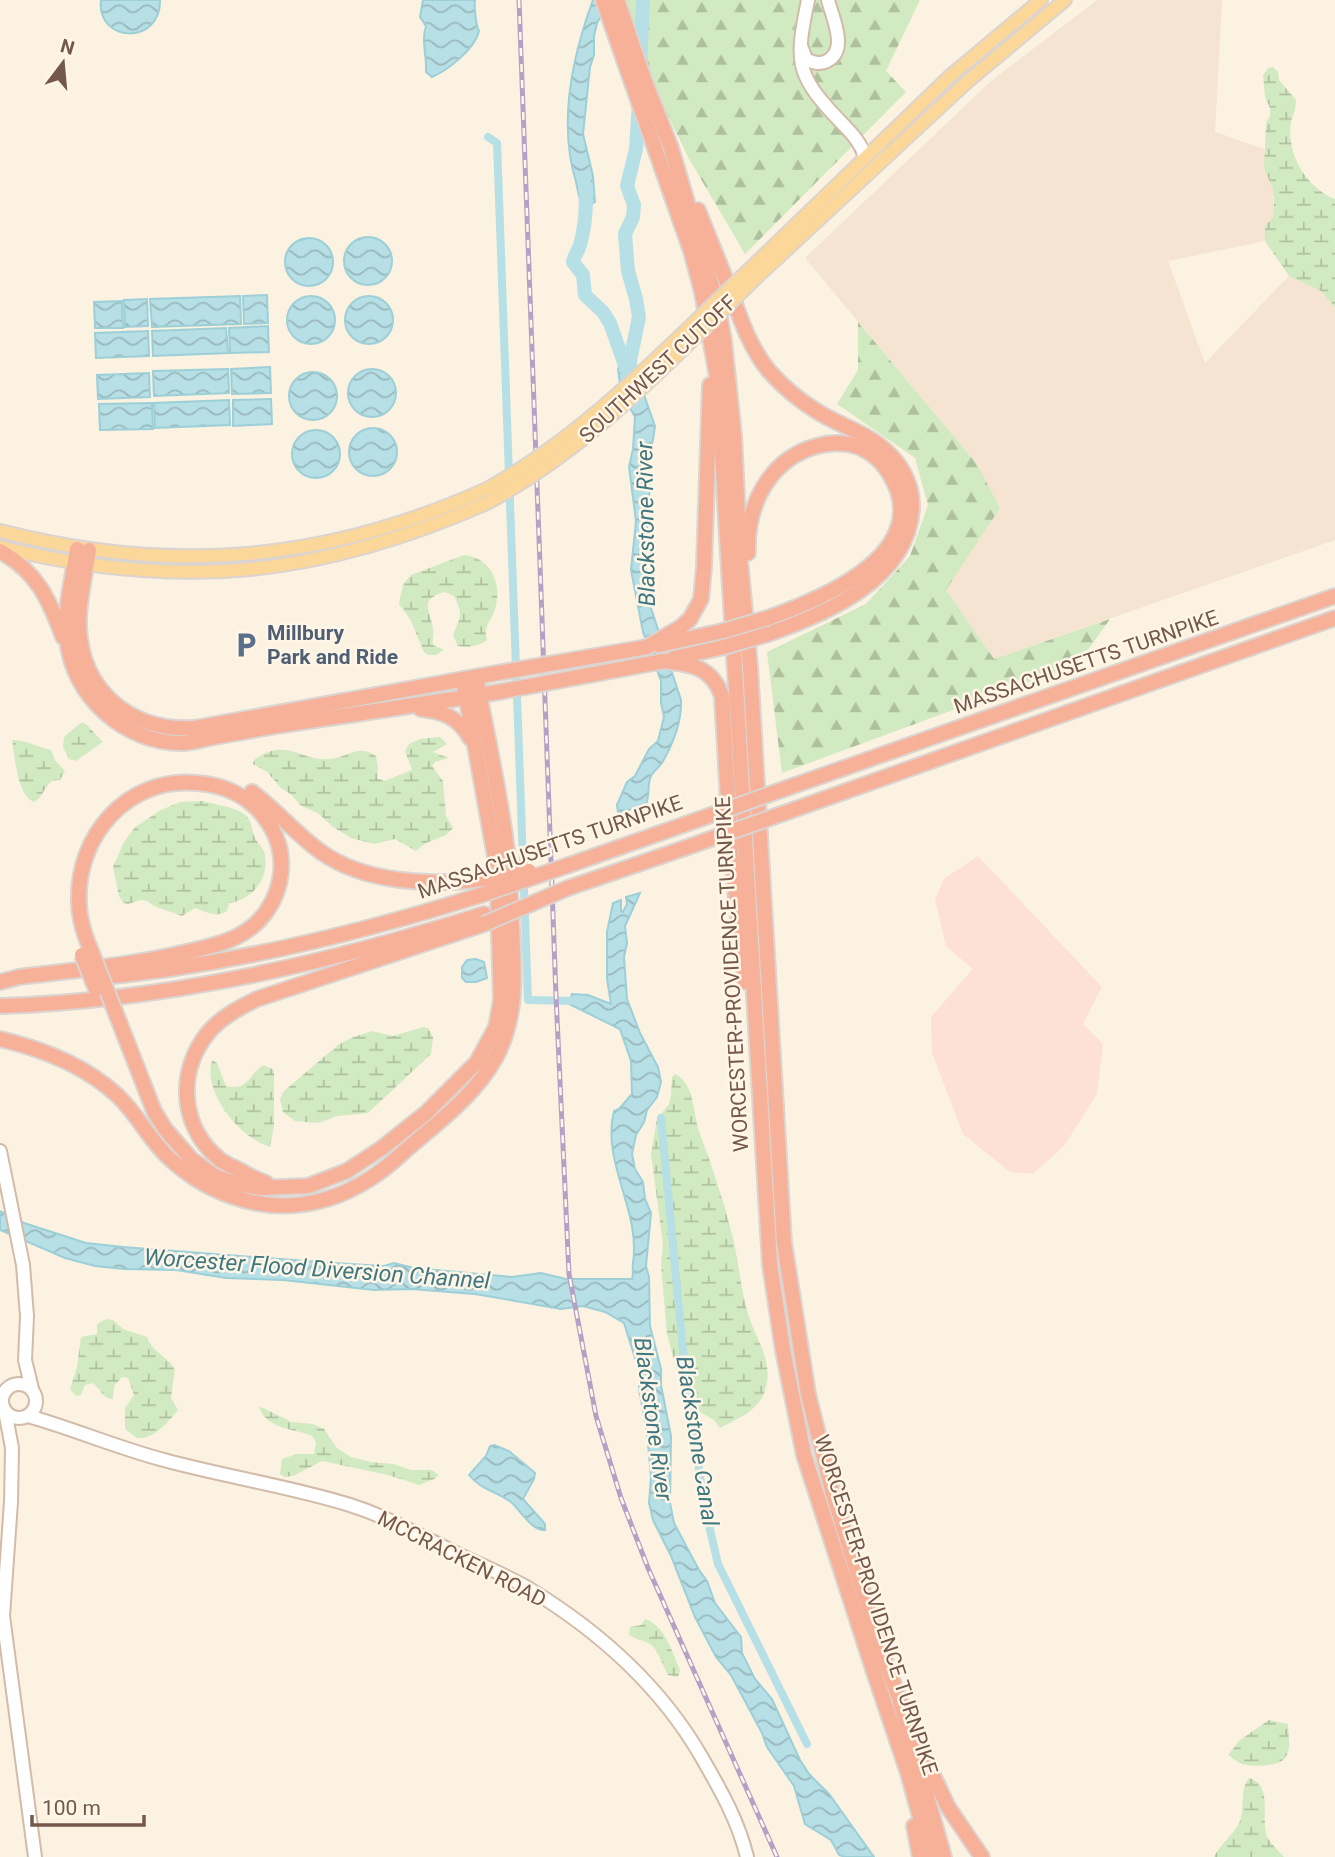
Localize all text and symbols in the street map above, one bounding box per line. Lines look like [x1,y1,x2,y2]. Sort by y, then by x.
north arrow [28,28,98,98]
text: N [58,34,77,60]
street label: SOUTHWEST CUTOFF [575,290,741,448]
water label: Blackstone River [631,440,661,607]
street label: MASSACHUSETTS TURNPIKE [951,605,1221,719]
place label: Millbury Park and Ride [267,621,398,669]
parking icon: Millbury Park and Ride [231,630,261,660]
street label: MASSACHUSETTS TURNPIKE [415,790,685,904]
street label: WORCESTER-PROVIDENCE TURNPIKE [711,796,753,1152]
water label: Worcester Flood Diversion Channel [143,1243,492,1295]
water label: Blackstone River [628,1336,678,1504]
water label: Blackstone Canal [670,1354,724,1529]
street label: WORCESTER-PROVIDENCE TURNPIKE [810,1432,942,1778]
street label: MCCRACKEN ROAD [374,1506,550,1612]
scale bar [32,1784,144,1828]
text: 100 m [42,1796,101,1820]

